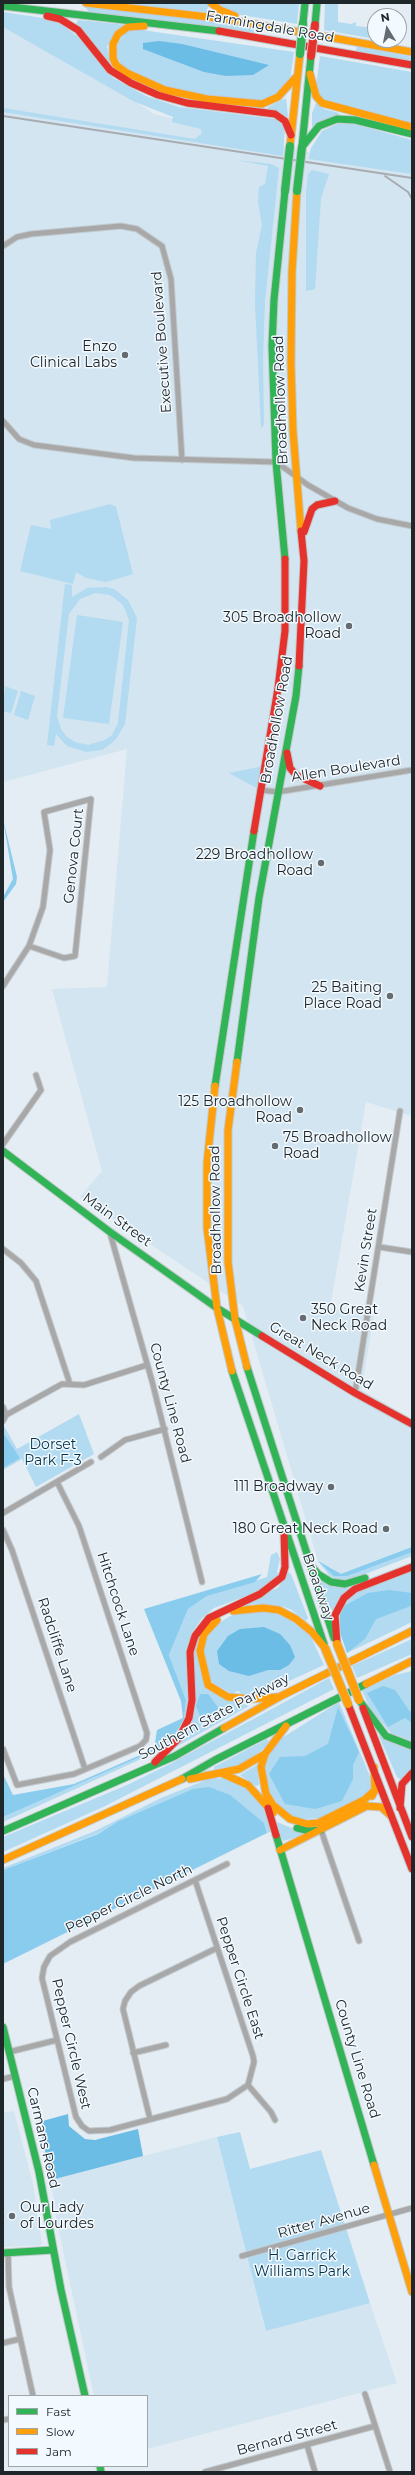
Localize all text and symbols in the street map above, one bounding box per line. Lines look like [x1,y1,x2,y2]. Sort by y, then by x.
street label: Farmingdale Road [204,7,336,47]
north arrow [367,8,407,48]
text: N [379,10,391,25]
street label: Executive Boulevard [149,270,175,414]
street label: Broadhollow Road [270,335,292,465]
place label: Enzo Clinical Labs [30,339,117,372]
marker: Enzo Clinical Labs [120,350,130,360]
place label: 305 Broadhollow Road [223,610,341,642]
marker: 305 Broadhollow Road [344,621,354,631]
street label: Broadhollow Road [257,655,297,785]
street label: Allen Boulevard [290,752,402,786]
street label: Genova Court [61,807,87,905]
place label: 229 Broadhollow Road [196,847,313,880]
marker: 229 Broadhollow Road [316,858,326,868]
place label: 25 Baiting Place Road [303,980,382,1012]
marker: 25 Baiting Place Road [385,991,395,1001]
place label: 125 Broadhollow Road [178,1094,292,1126]
marker: 125 Broadhollow Road [295,1105,305,1115]
place label: 75 Broadhollow Road [283,1130,392,1162]
marker: 75 Broadhollow Road [270,1141,280,1151]
street label: Broadhollow Road [206,1145,226,1275]
street label: Main Street [79,1189,155,1251]
street label: Kevin Street [351,1207,381,1293]
place label: 350 Great Neck Road [311,1302,387,1334]
marker: 350 Great Neck Road [298,1313,308,1323]
street label: Great Neck Road [266,1318,376,1394]
street label: County Line Road [146,1341,194,1465]
park label: Dorset Park F-3 [24,1437,82,1470]
place label: 111 Broadway [234,1479,323,1495]
marker: 111 Broadway [326,1482,336,1492]
place label: 180 Great Neck Road [233,1521,378,1537]
marker: 180 Great Neck Road [381,1524,391,1534]
street label: Hitchcock Lane [93,1550,143,1658]
street label: Broadway [299,1551,337,1623]
street label: Radcliffe Lane [34,1595,80,1695]
street label: Southern State Parkway [136,1670,292,1764]
street label: Pepper Circle North [63,1861,195,1937]
street label: Pepper Circle East [212,1915,268,2041]
street label: Pepper Circle West [48,1977,94,2111]
street label: County Line Road [331,1997,383,2121]
street label: Carmans Road [23,2086,63,2190]
place label: Our Lady of Lourdes [20,2200,94,2232]
street label: Ritter Avenue [276,2200,372,2242]
marker: Our Lady of Lourdes [7,2211,17,2221]
park label: H. Garrick Williams Park [254,2248,350,2280]
legend [8,2395,148,2467]
text: Fast [46,2404,71,2419]
street label: Bernard Street [235,2417,339,2459]
text: Slow [46,2424,75,2439]
text: Jam [46,2444,72,2459]

